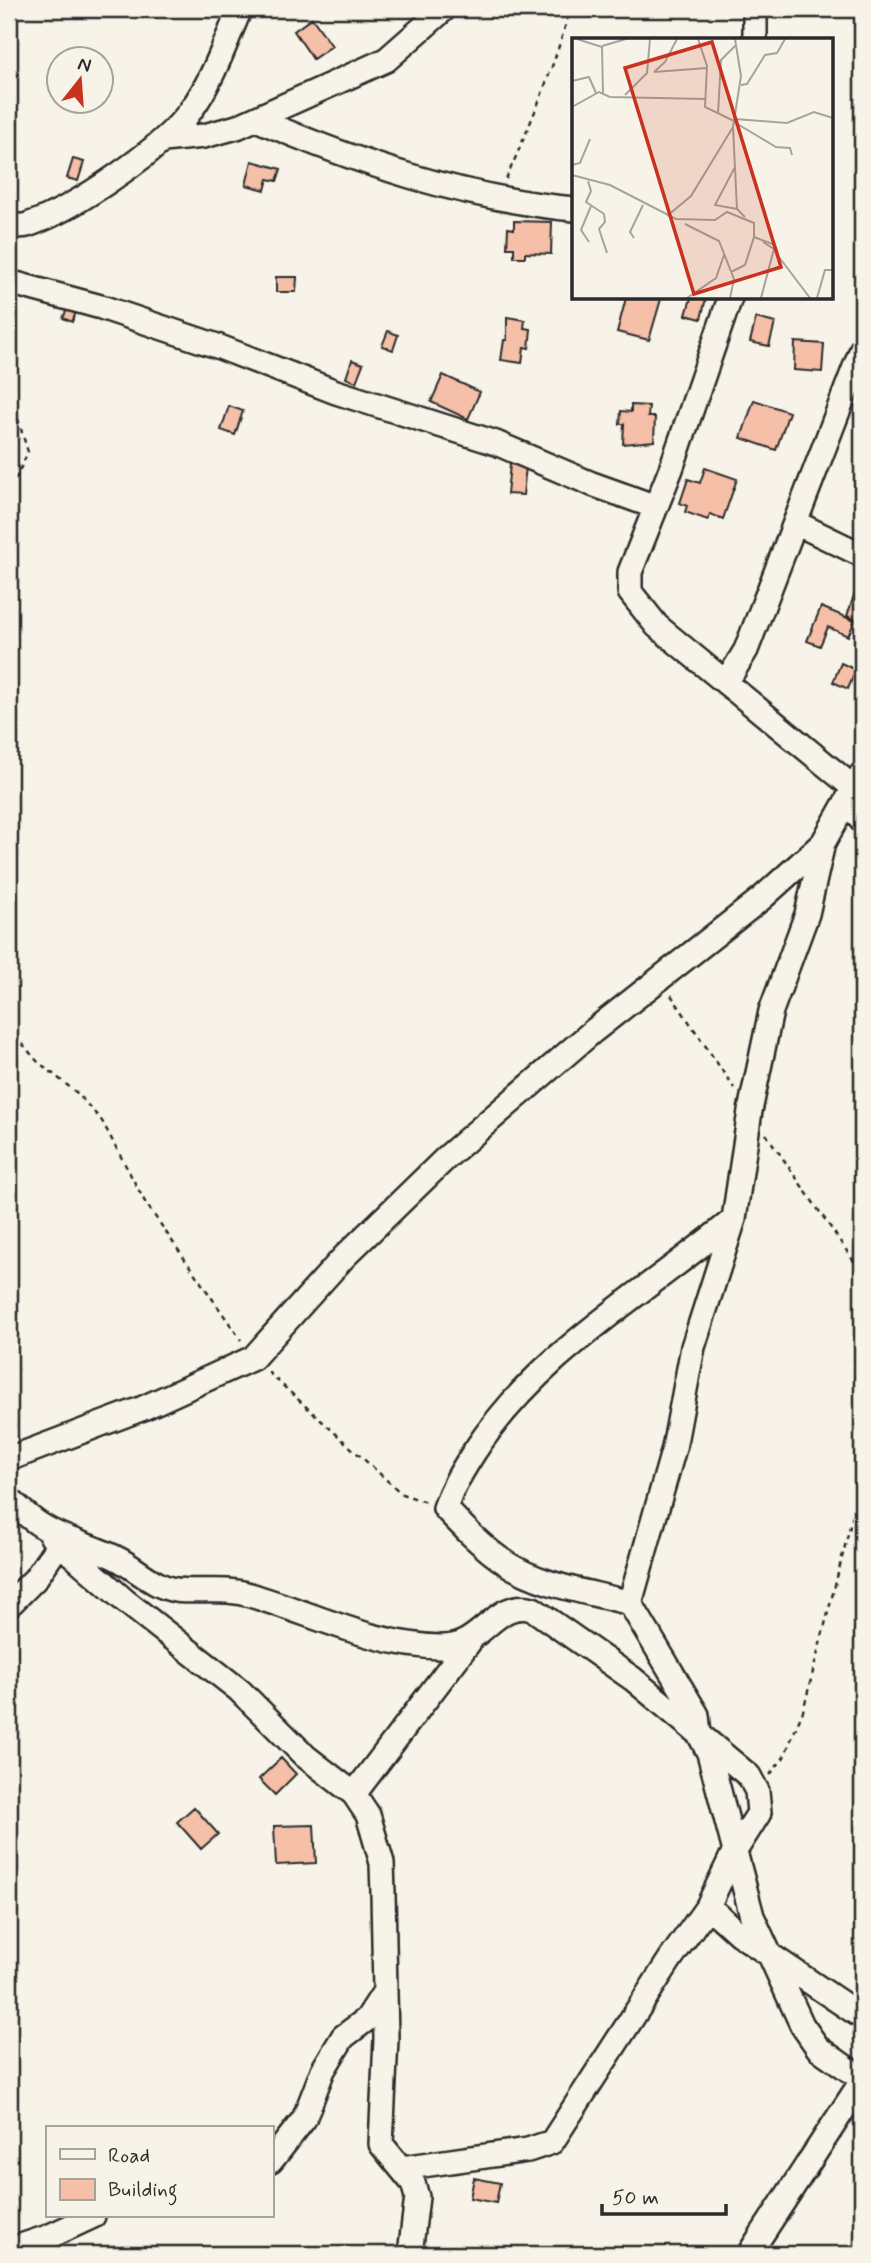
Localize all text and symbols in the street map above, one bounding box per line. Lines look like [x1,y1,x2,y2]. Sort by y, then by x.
inset map [572,38,832,299]
north arrow [46,46,116,116]
text: N [75,51,94,79]
legend [46,2126,273,2218]
text: Road [108,2142,150,2170]
scale bar [602,2172,726,2216]
text: Building [108,2176,178,2206]
text: 50 m [612,2184,659,2212]

